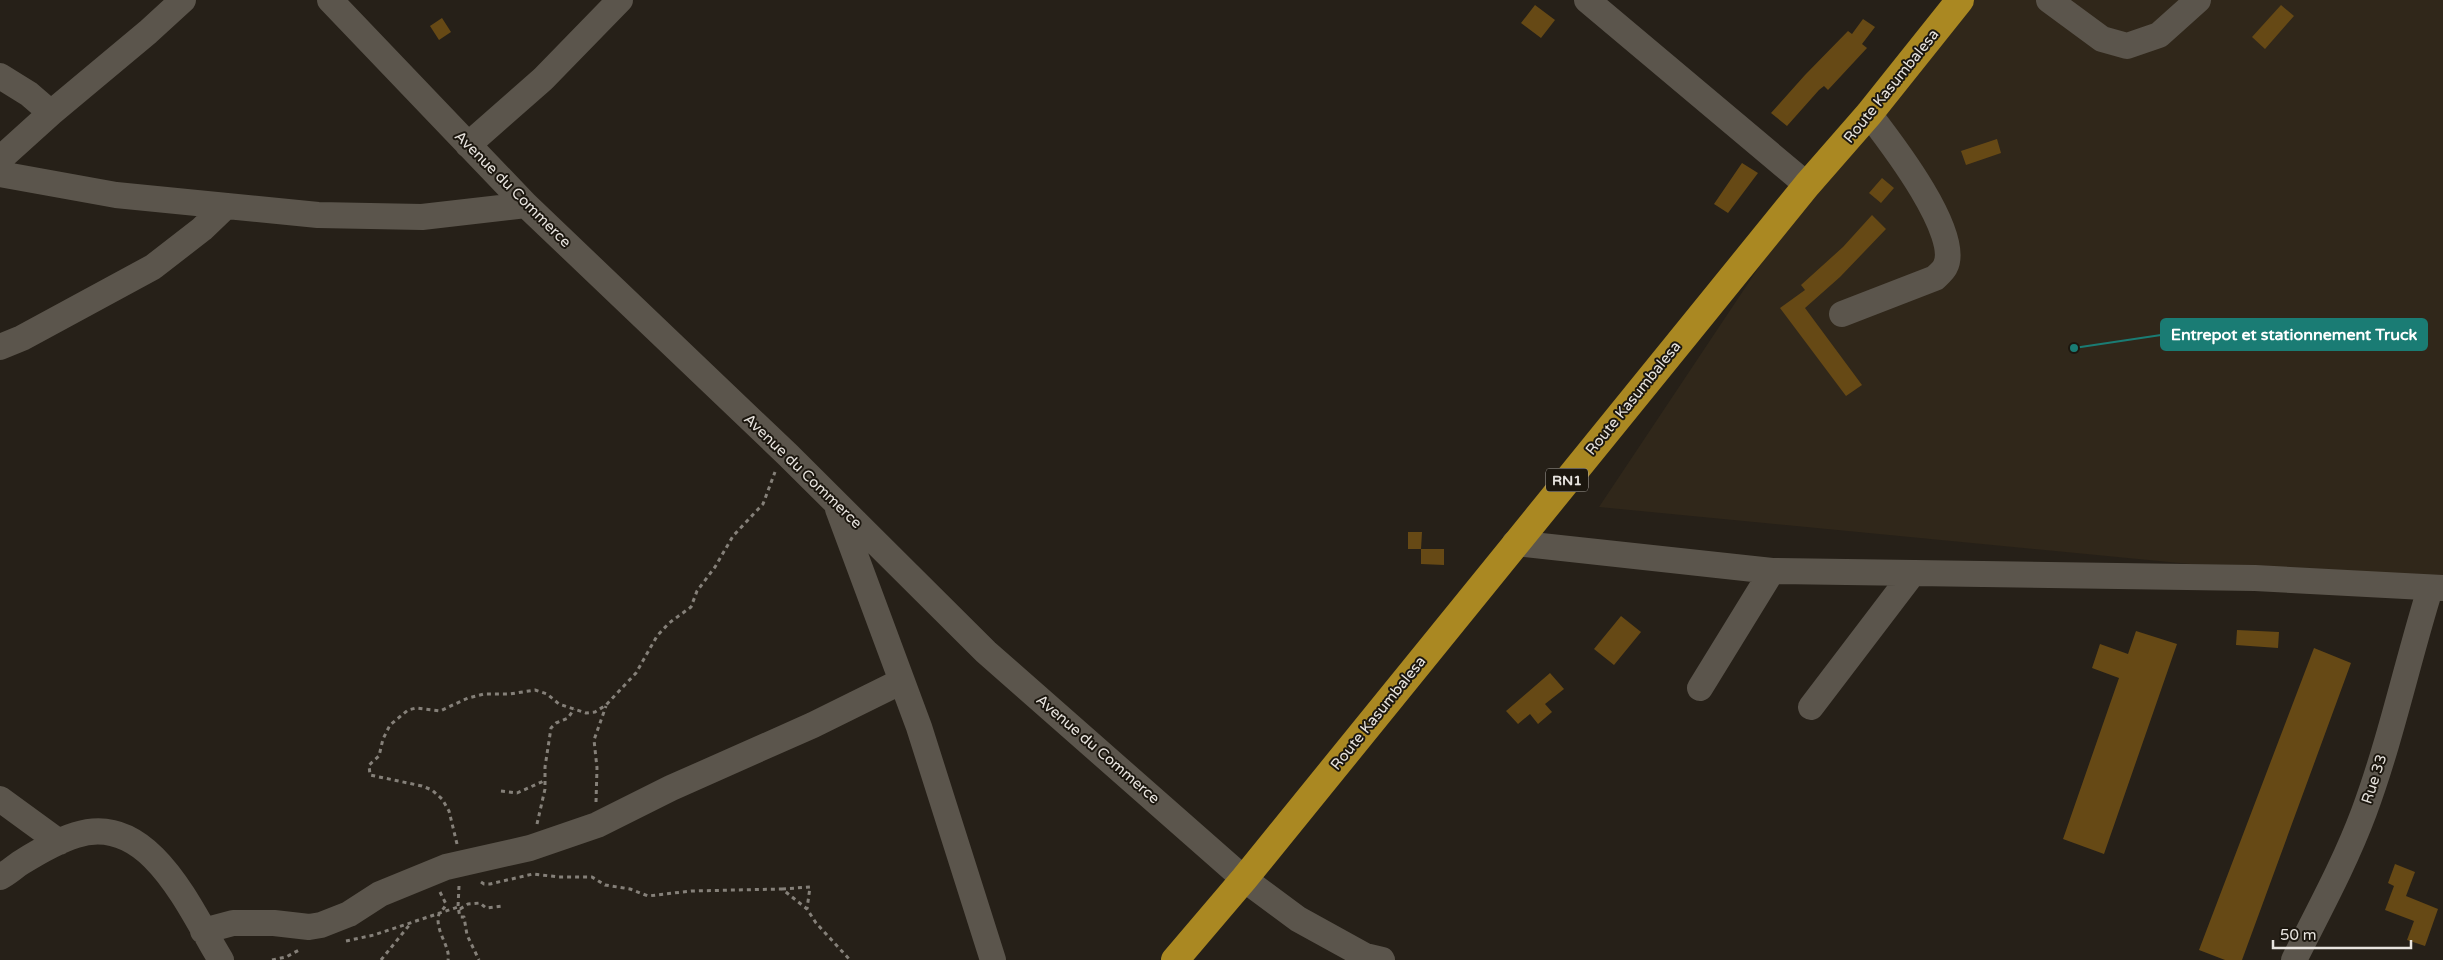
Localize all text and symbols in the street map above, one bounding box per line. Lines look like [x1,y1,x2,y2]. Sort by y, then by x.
street label: Route Kasumbalesa [1840,25,1942,147]
street label: Avenue du Commerce [451,127,575,251]
callout: Entrepot et stationnement Truck [2161,319,2427,350]
text: Entrepot et stationnement Truck [2171,325,2417,345]
street label: Route Kasumbalesa [1582,337,1684,459]
street label: Avenue du Commerce [740,410,866,532]
road number: RN1 [1546,468,1588,492]
street label: Route Kasumbalesa [1327,652,1429,774]
street label: Avenue du Commerce [1033,691,1163,807]
street label: Rue 33 [2358,752,2390,806]
scale bar [2273,918,2410,950]
text: 50 m [2280,926,2317,944]

